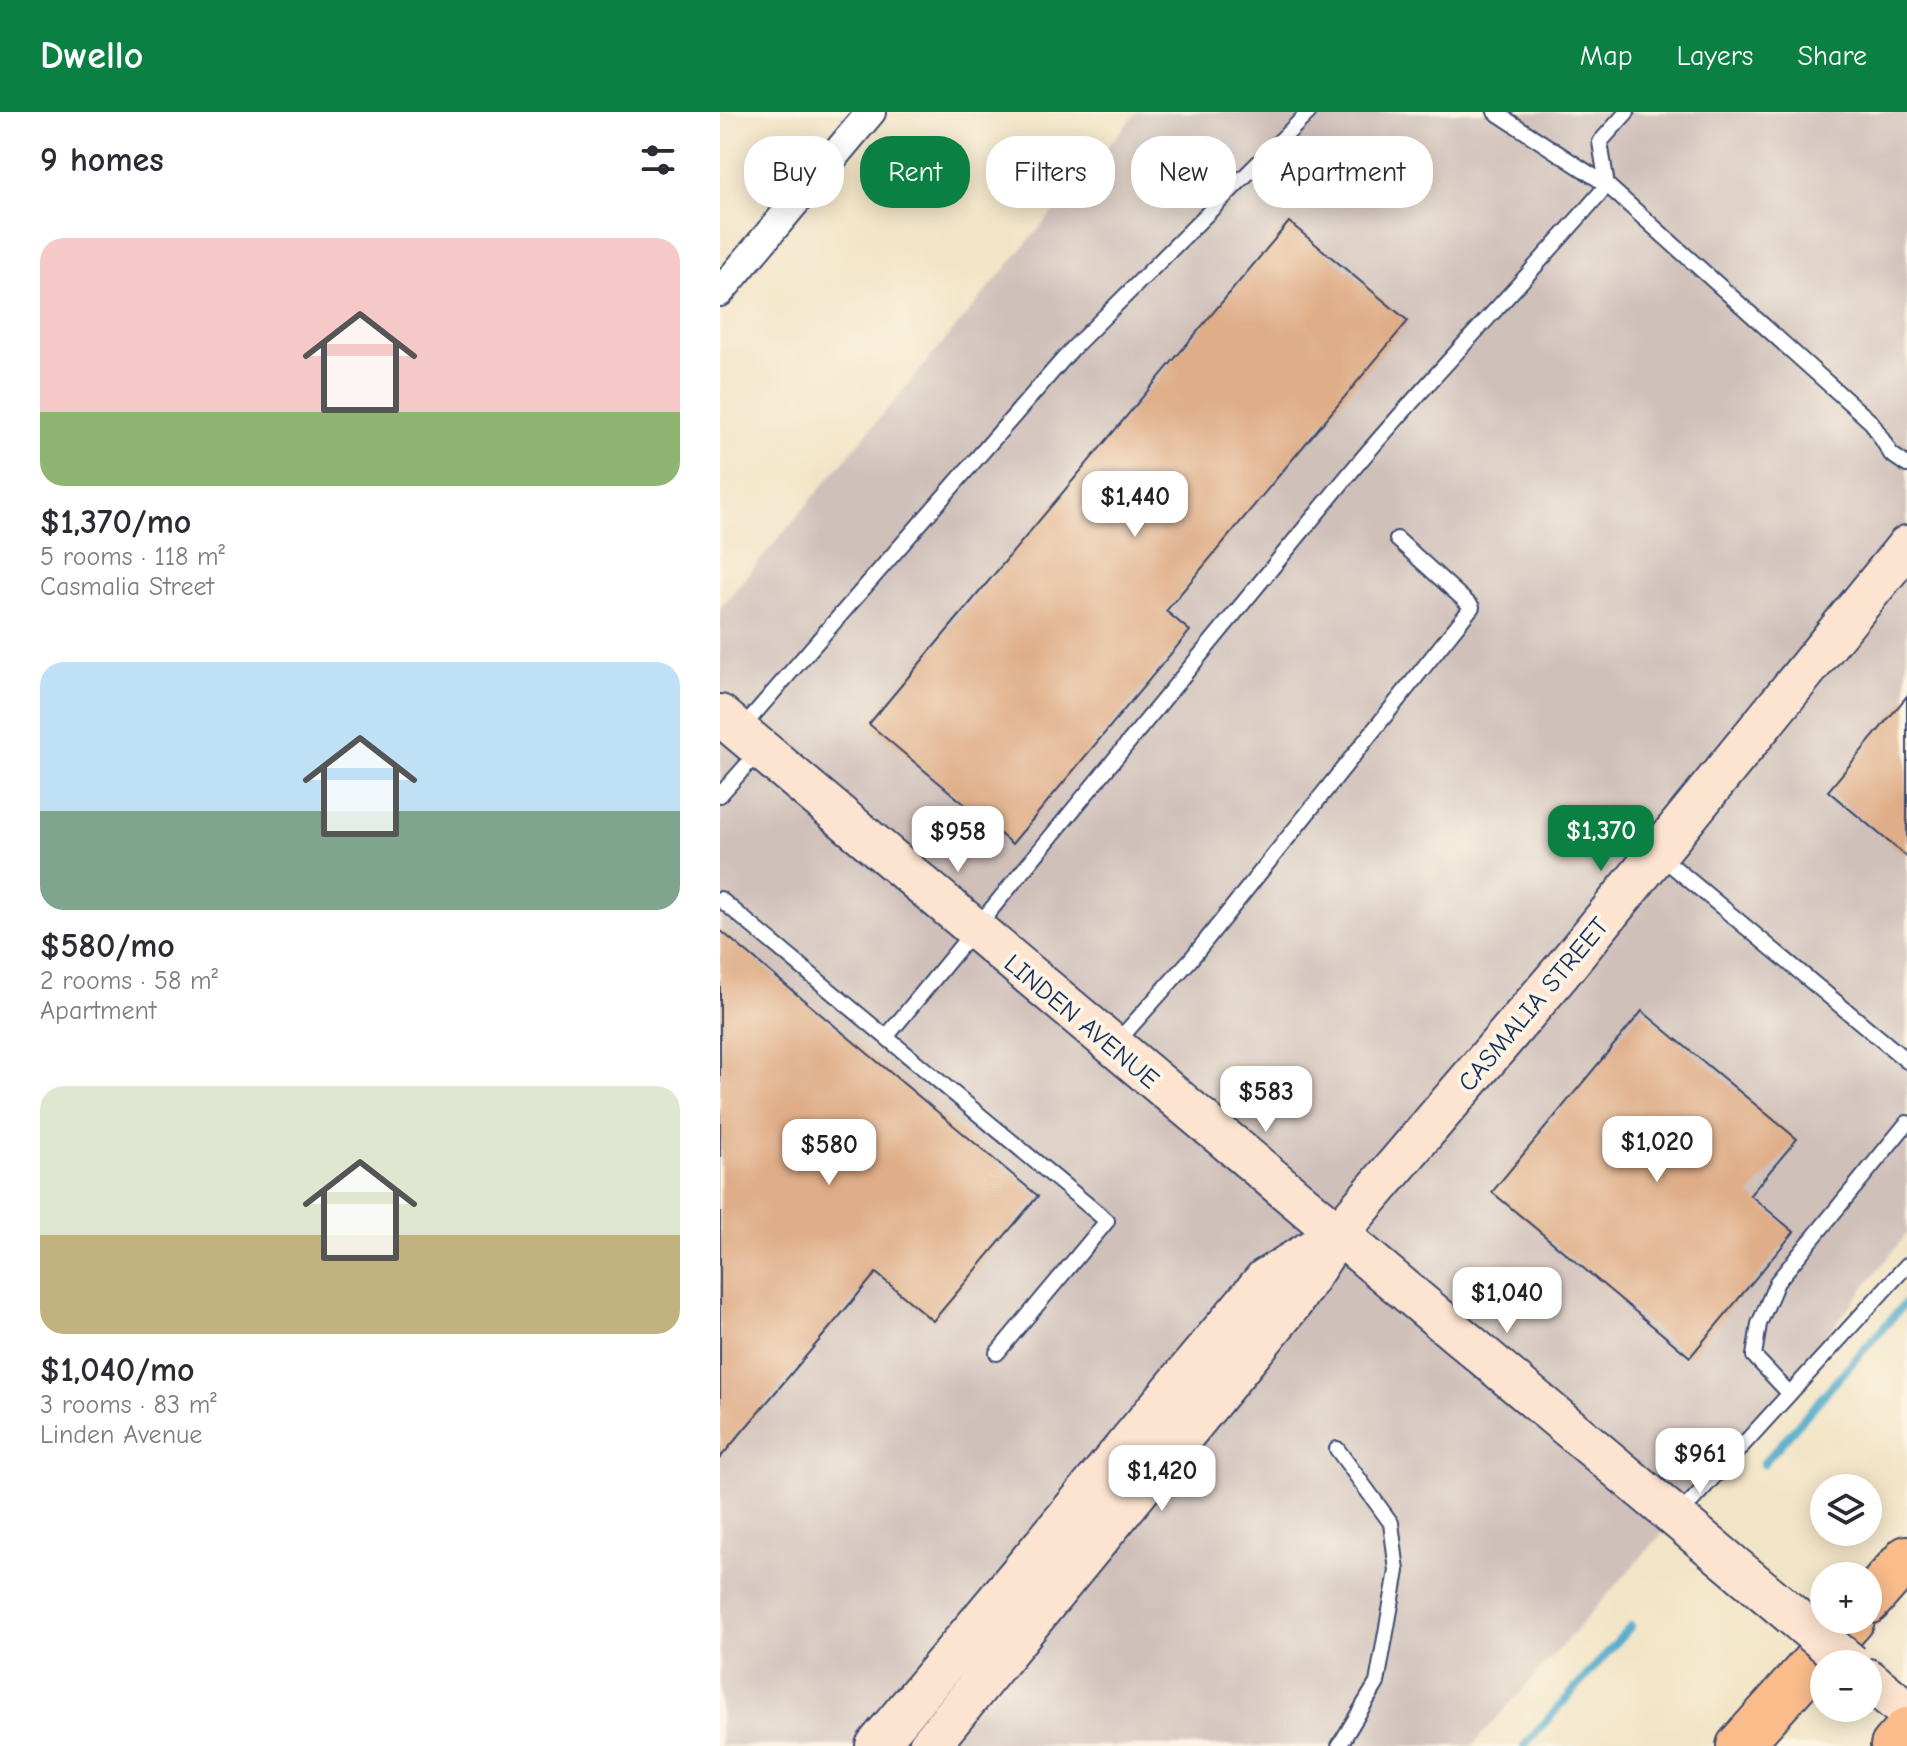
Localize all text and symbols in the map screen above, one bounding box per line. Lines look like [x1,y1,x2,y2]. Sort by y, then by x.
text: Dwello [40,34,143,78]
text: Map [1580,40,1633,72]
text: Layers [1677,40,1753,72]
text: Share [1797,40,1867,72]
chip: Buy [744,136,844,208]
chip: Rent [860,136,970,208]
chip: Filters [986,136,1115,208]
chip: New [1131,136,1236,208]
chip: Apartment [1252,136,1433,208]
icon: filters [636,138,680,182]
text: 9 homes [40,140,164,180]
icon: home [288,290,432,434]
pin: $1,440 [1070,471,1200,539]
text: $1,440 [1100,482,1170,512]
text: $1,370/mo [40,502,191,542]
text: 5 rooms · 118 m² [40,542,225,572]
text: Casmalia Street [40,572,214,602]
icon: home [288,714,432,858]
pin: $1,370 [1536,805,1666,873]
pin: $958 [911,806,1005,874]
text: $1,370 [1566,816,1636,846]
text: $958 [930,817,986,847]
street label: CASMALIA STREET [1452,911,1615,1098]
text: $580/mo [40,926,175,966]
street label: LINDEN AVENUE [998,948,1165,1095]
text: 2 rooms · 58 m² [40,966,218,996]
text: Apartment [40,996,156,1026]
pin: $583 [1219,1066,1313,1134]
text: $583 [1238,1077,1294,1107]
pin: $1,020 [1592,1116,1722,1184]
pin: $580 [782,1119,876,1187]
text: $1,020 [1620,1127,1694,1157]
text: $580 [800,1130,858,1160]
icon: home [288,1138,432,1282]
pin: $1,040 [1442,1267,1572,1335]
text: $1,040 [1471,1278,1543,1308]
text: $1,040/mo [40,1350,195,1390]
text: 3 rooms · 83 m² [40,1390,217,1420]
text: Linden Avenue [40,1420,202,1450]
pin: $961 [1653,1428,1747,1496]
text: $961 [1673,1439,1727,1469]
pin: $1,420 [1097,1445,1227,1513]
text: $1,420 [1127,1456,1197,1486]
map controls [1810,1474,1882,1722]
button: layers [1810,1474,1882,1546]
button: + [1810,1562,1882,1634]
button: − [1810,1650,1882,1722]

